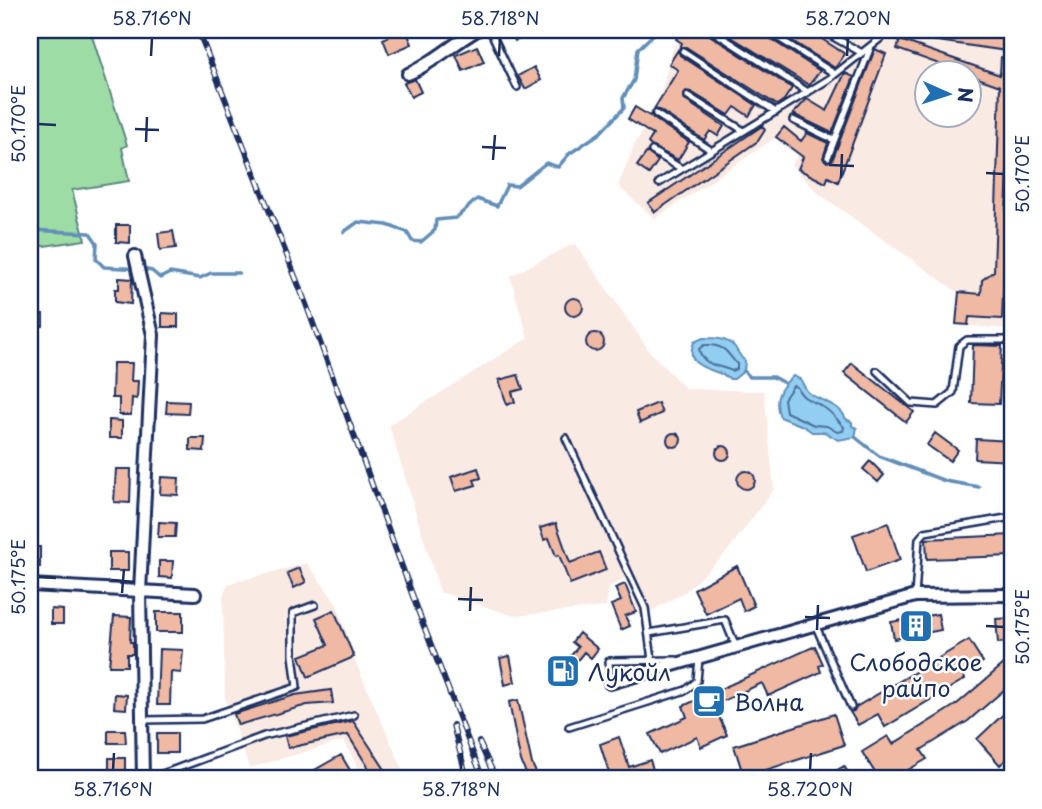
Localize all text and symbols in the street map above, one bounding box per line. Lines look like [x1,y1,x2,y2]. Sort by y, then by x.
text: 58.716°N [112,4,192,31]
text: 58.718°N [460,4,540,31]
text: 58.720°N [805,4,891,31]
north arrow [912,60,982,130]
text: 50.170°E [4,85,31,163]
text: N [952,87,980,103]
text: 50.170°E [1008,135,1035,213]
text: 50.175°E [4,539,31,615]
text: 50.175°E [1008,589,1035,665]
building icon: Слободское райпо [897,607,935,645]
place label: Слободское райпо [849,644,983,705]
fuel station icon: Лукойл [544,652,582,690]
place label: Лукойл [588,654,671,689]
cafe icon: Волна [690,682,728,720]
place label: Волна [734,684,804,719]
text: 58.716°N [73,775,153,802]
text: 58.718°N [421,775,501,802]
text: 58.720°N [767,775,853,802]

